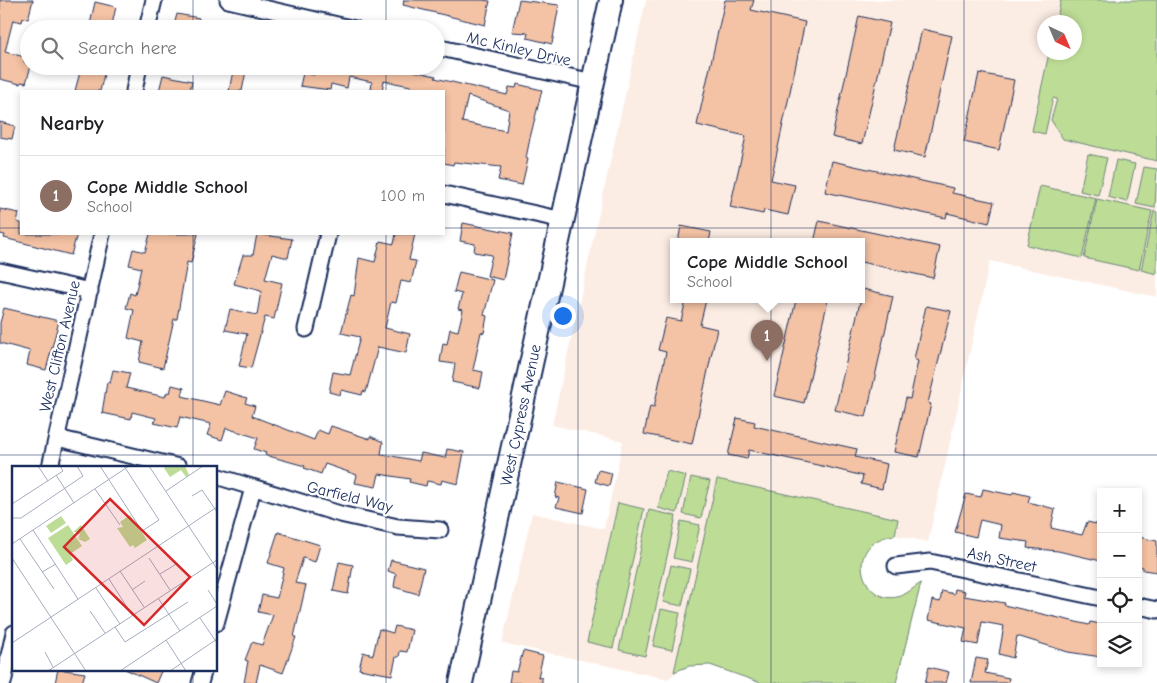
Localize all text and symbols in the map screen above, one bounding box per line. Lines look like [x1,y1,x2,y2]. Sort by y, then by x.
north arrow [1037,15,1082,60]
search box [20,20,445,75]
street label: Mc Kinley Drive [465,28,573,70]
icon: search [38,34,66,62]
text: Search here [78,37,177,59]
text: Nearby [40,111,104,135]
text: Cope Middle School [87,176,248,198]
text: 1 [53,187,59,205]
text: 100 m [381,187,425,205]
text: School [87,198,133,216]
popup [670,238,865,303]
text: Cope Middle School [687,251,848,273]
text: School [687,273,733,291]
street label: West Clifton Avenue [36,279,84,414]
your location [550,303,576,329]
pin: 1 [751,320,783,361]
street label: West Cypress Avenue [497,343,545,488]
inset map [12,466,218,670]
street label: Garfield Way [305,478,395,517]
map controls [1097,488,1142,668]
button: + [1097,488,1142,533]
button: − [1097,533,1142,578]
street label: Ash Street [966,544,1038,576]
button: locate [1097,578,1142,623]
button: layers [1097,623,1142,668]

